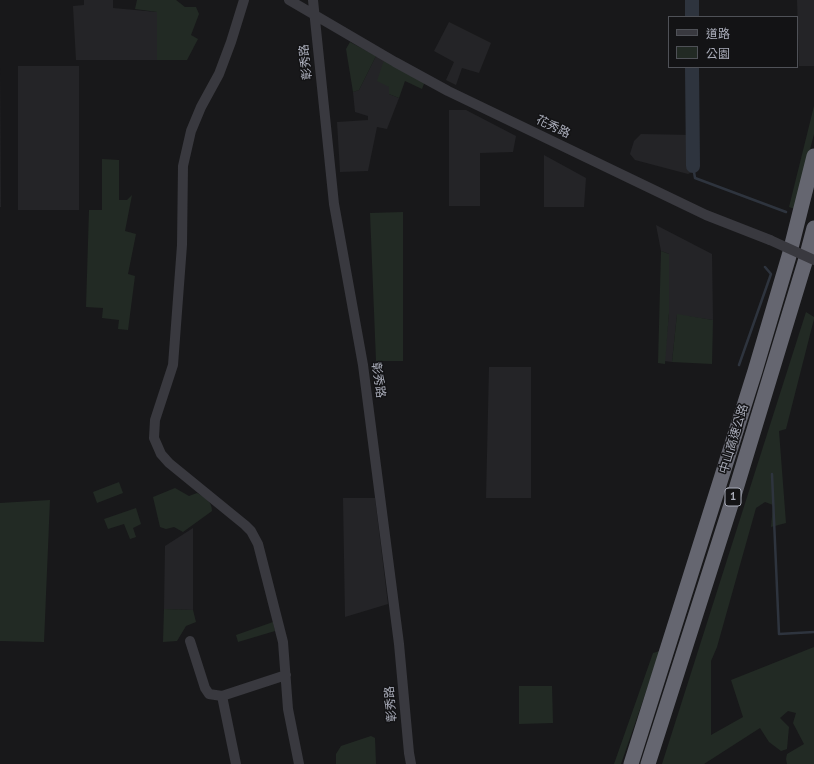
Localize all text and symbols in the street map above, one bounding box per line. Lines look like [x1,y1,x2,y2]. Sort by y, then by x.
legend [668,16,798,68]
text: 道路 [706,26,730,41]
street label: 彰秀路 [297,43,315,81]
text: 公園 [706,46,730,61]
street label: 花秀路 [534,113,572,141]
street label: 彰秀路 [368,361,388,399]
street label: 中山高速公路 [717,402,751,476]
road number: 1 [725,488,741,506]
street label: 彰秀路 [382,685,400,723]

